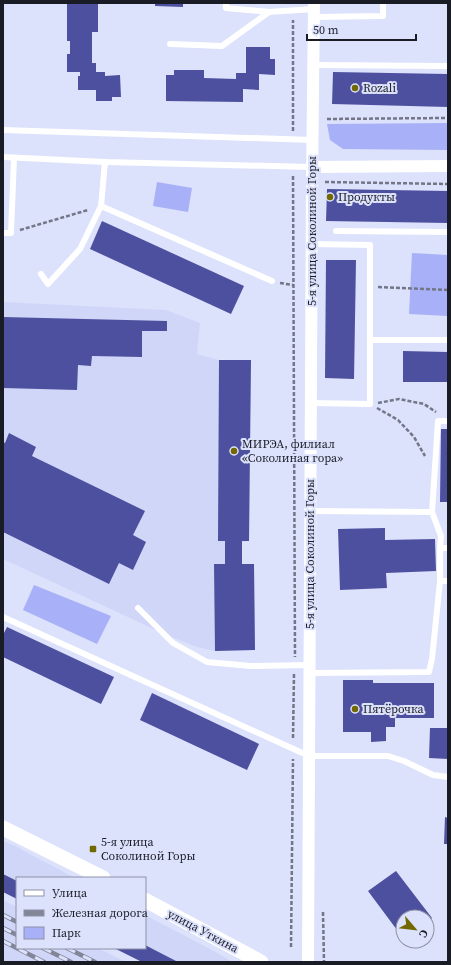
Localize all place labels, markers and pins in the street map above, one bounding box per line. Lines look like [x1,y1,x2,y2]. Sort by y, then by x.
place label: Rozali [363,80,396,96]
marker: Rozali [350,83,360,93]
place label: Продукты [338,189,395,205]
marker: Продукты [325,192,335,202]
place label: МИРЭА, филиал «Соколиная гора» [242,436,343,466]
marker: МИРЭА, филиал «Соколиная гора» [229,446,239,456]
place label: Пятёрочка [363,701,424,717]
marker: Пятёрочка [350,704,360,714]
place label: 5-я улица Соколиной Горы [101,834,196,864]
marker: 5-я улица Соколиной Горы [88,844,98,854]

